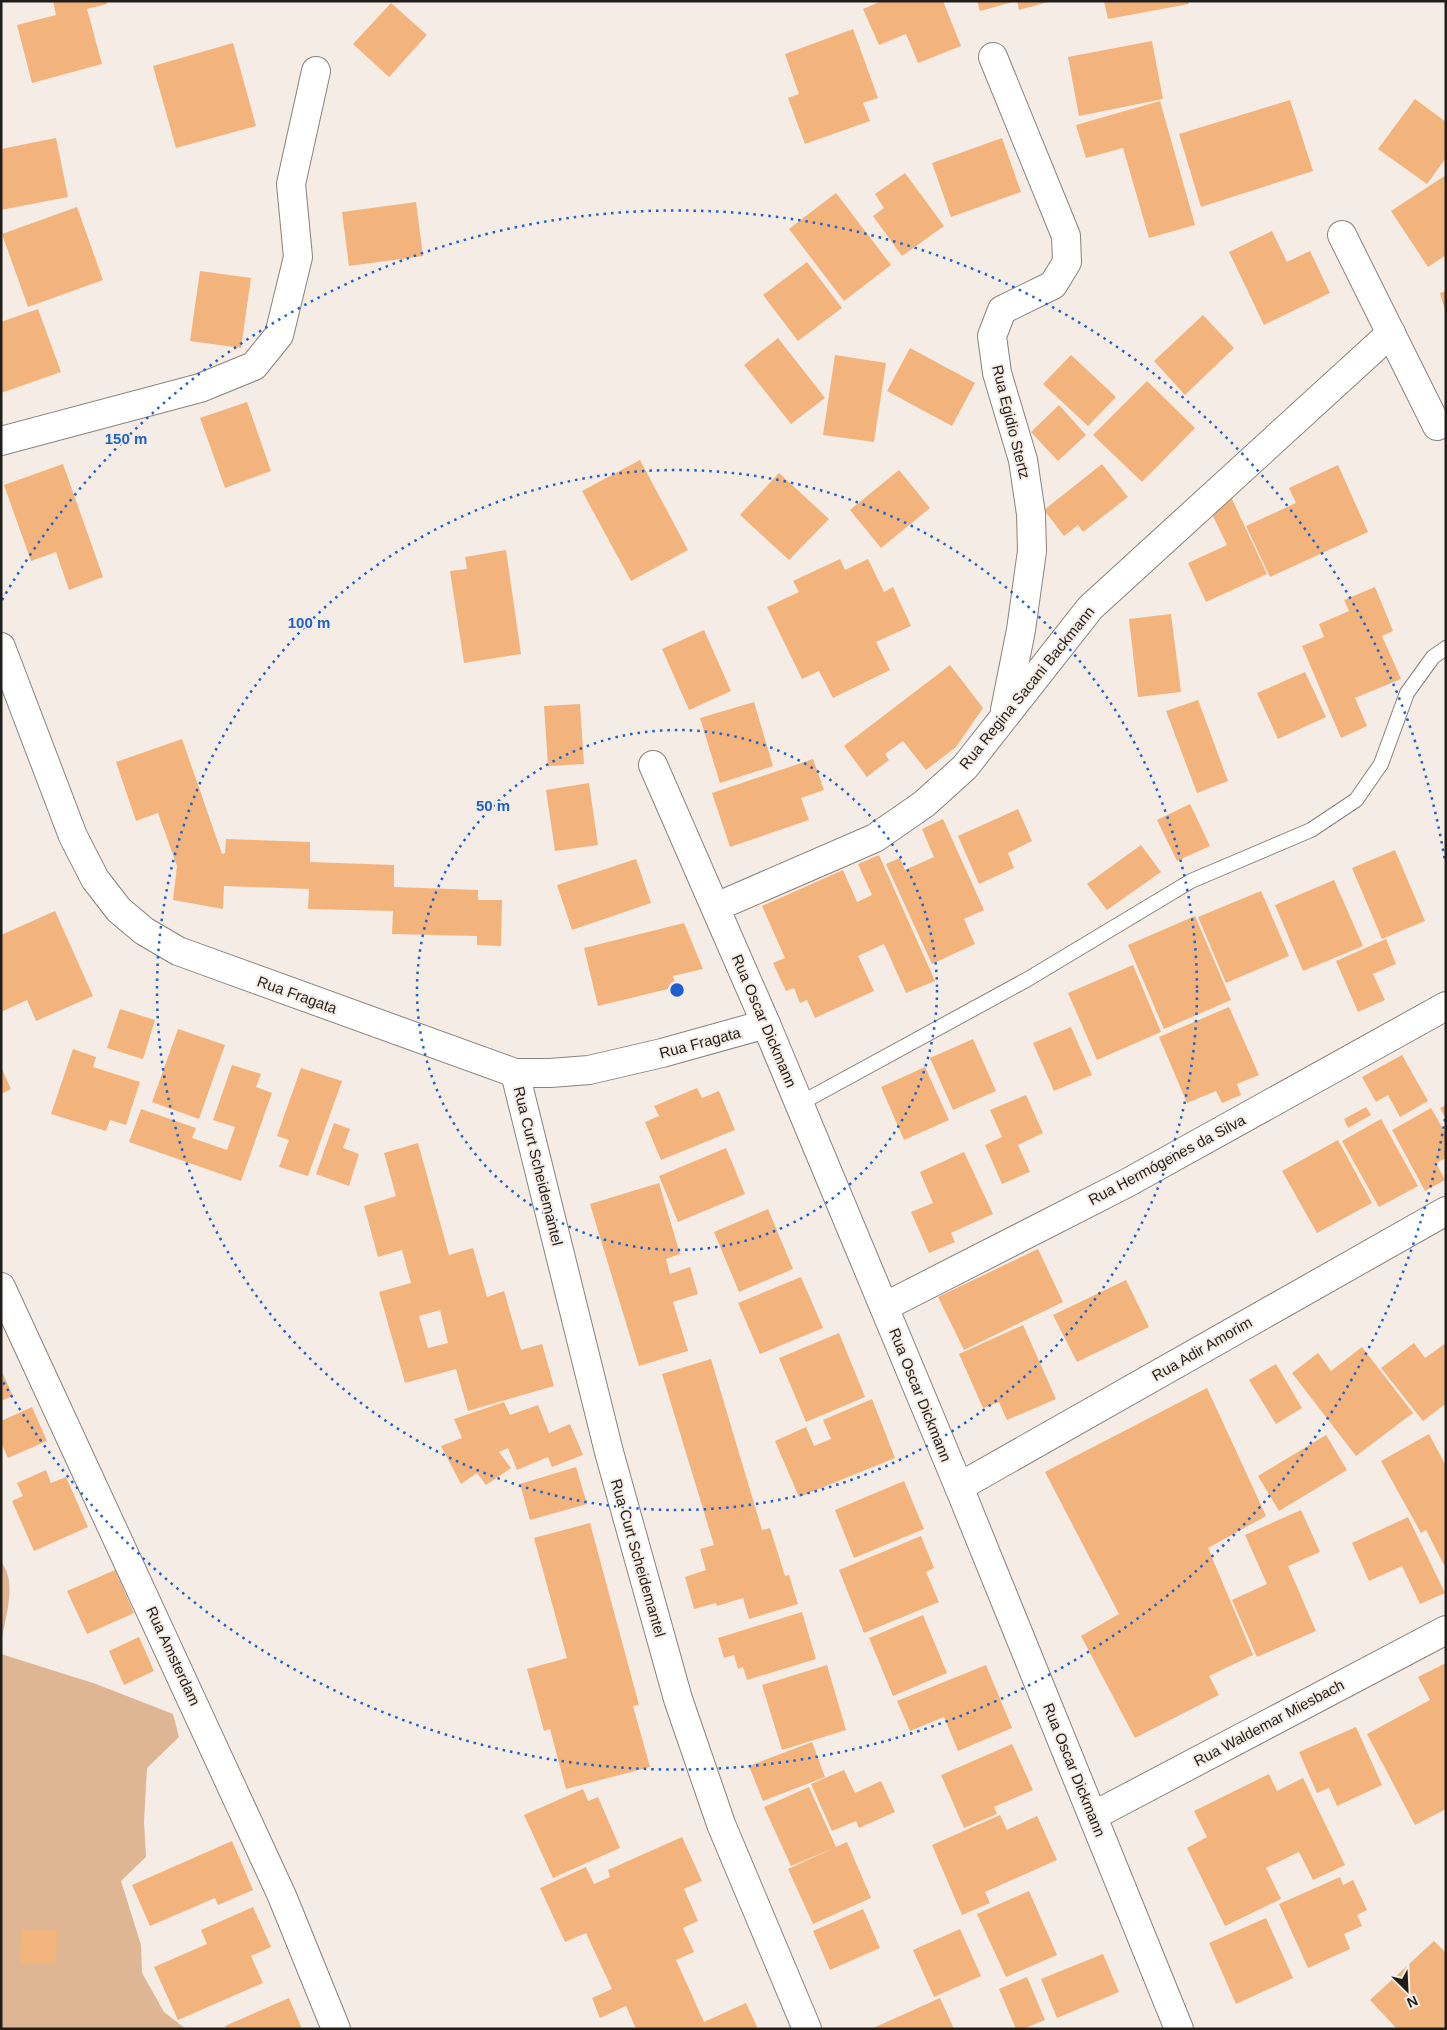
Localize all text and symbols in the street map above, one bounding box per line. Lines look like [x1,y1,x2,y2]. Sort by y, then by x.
street label: Rua Egidio Stertz [989,363,1034,481]
text: 150 m [105,430,147,447]
street label: Rua Regina Sacani Backmann [956,603,1098,772]
text: 100 m [288,614,330,631]
text: 50 m [476,797,510,814]
street label: Rua Oscar Dickmann [729,952,800,1090]
street label: Rua Fragata [255,972,340,1017]
centre of rings [668,981,686,999]
street label: Rua Fragata [657,1023,743,1062]
street label: Rua Curt Scheidemantel [510,1085,567,1247]
street label: Rua Hermógenes da Silva [1085,1111,1249,1208]
street label: Rua Adir Amorim [1149,1313,1255,1384]
street label: Rua Oscar Dickmann [886,1326,955,1464]
street label: Rua Curt Scheidemantel [608,1477,669,1639]
street label: Rua Amsterdam [143,1603,204,1708]
street label: Rua Waldemar Miesbach [1191,1676,1347,1769]
street label: Rua Oscar Dickmann [1040,1701,1109,1839]
north arrow [1382,1965,1432,2015]
text: N [1404,1993,1420,2011]

